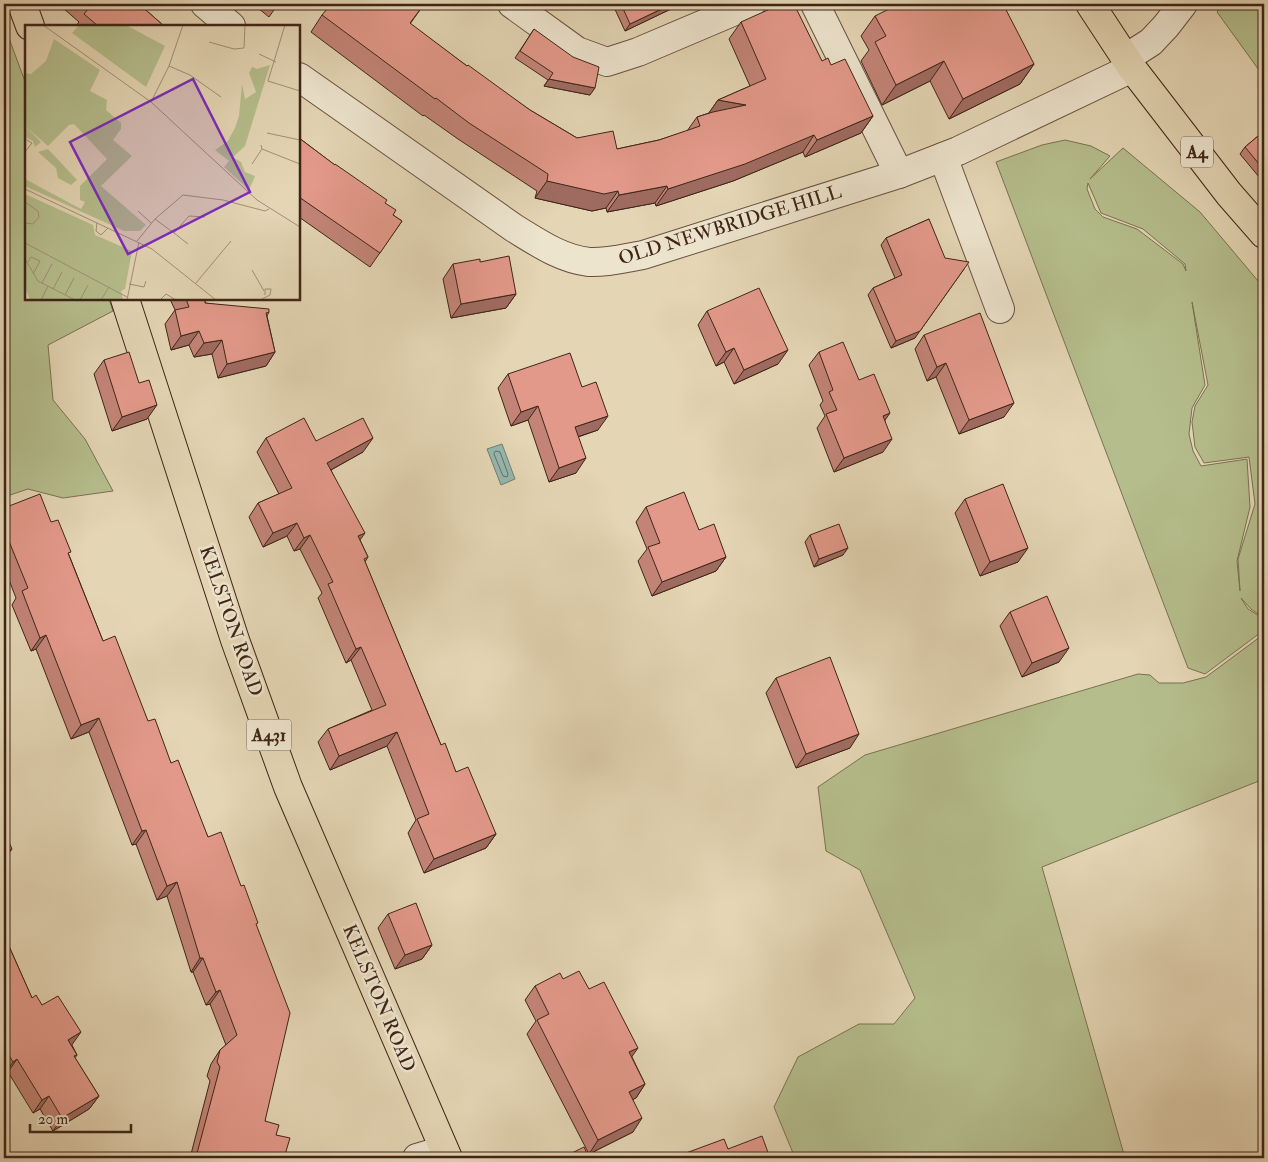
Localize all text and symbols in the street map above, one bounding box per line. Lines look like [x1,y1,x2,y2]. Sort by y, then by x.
inset map [25,25,300,300]
road number: A4 [1181,136,1213,168]
street label: OLD NEWBRIDGE HILL [616,180,845,270]
street label: KELSTON ROAD [194,543,268,699]
road number: A431 [246,720,292,750]
street label: KELSTON ROAD [337,921,421,1075]
scale bar [30,1102,131,1134]
text: 20 m [38,1110,68,1129]

